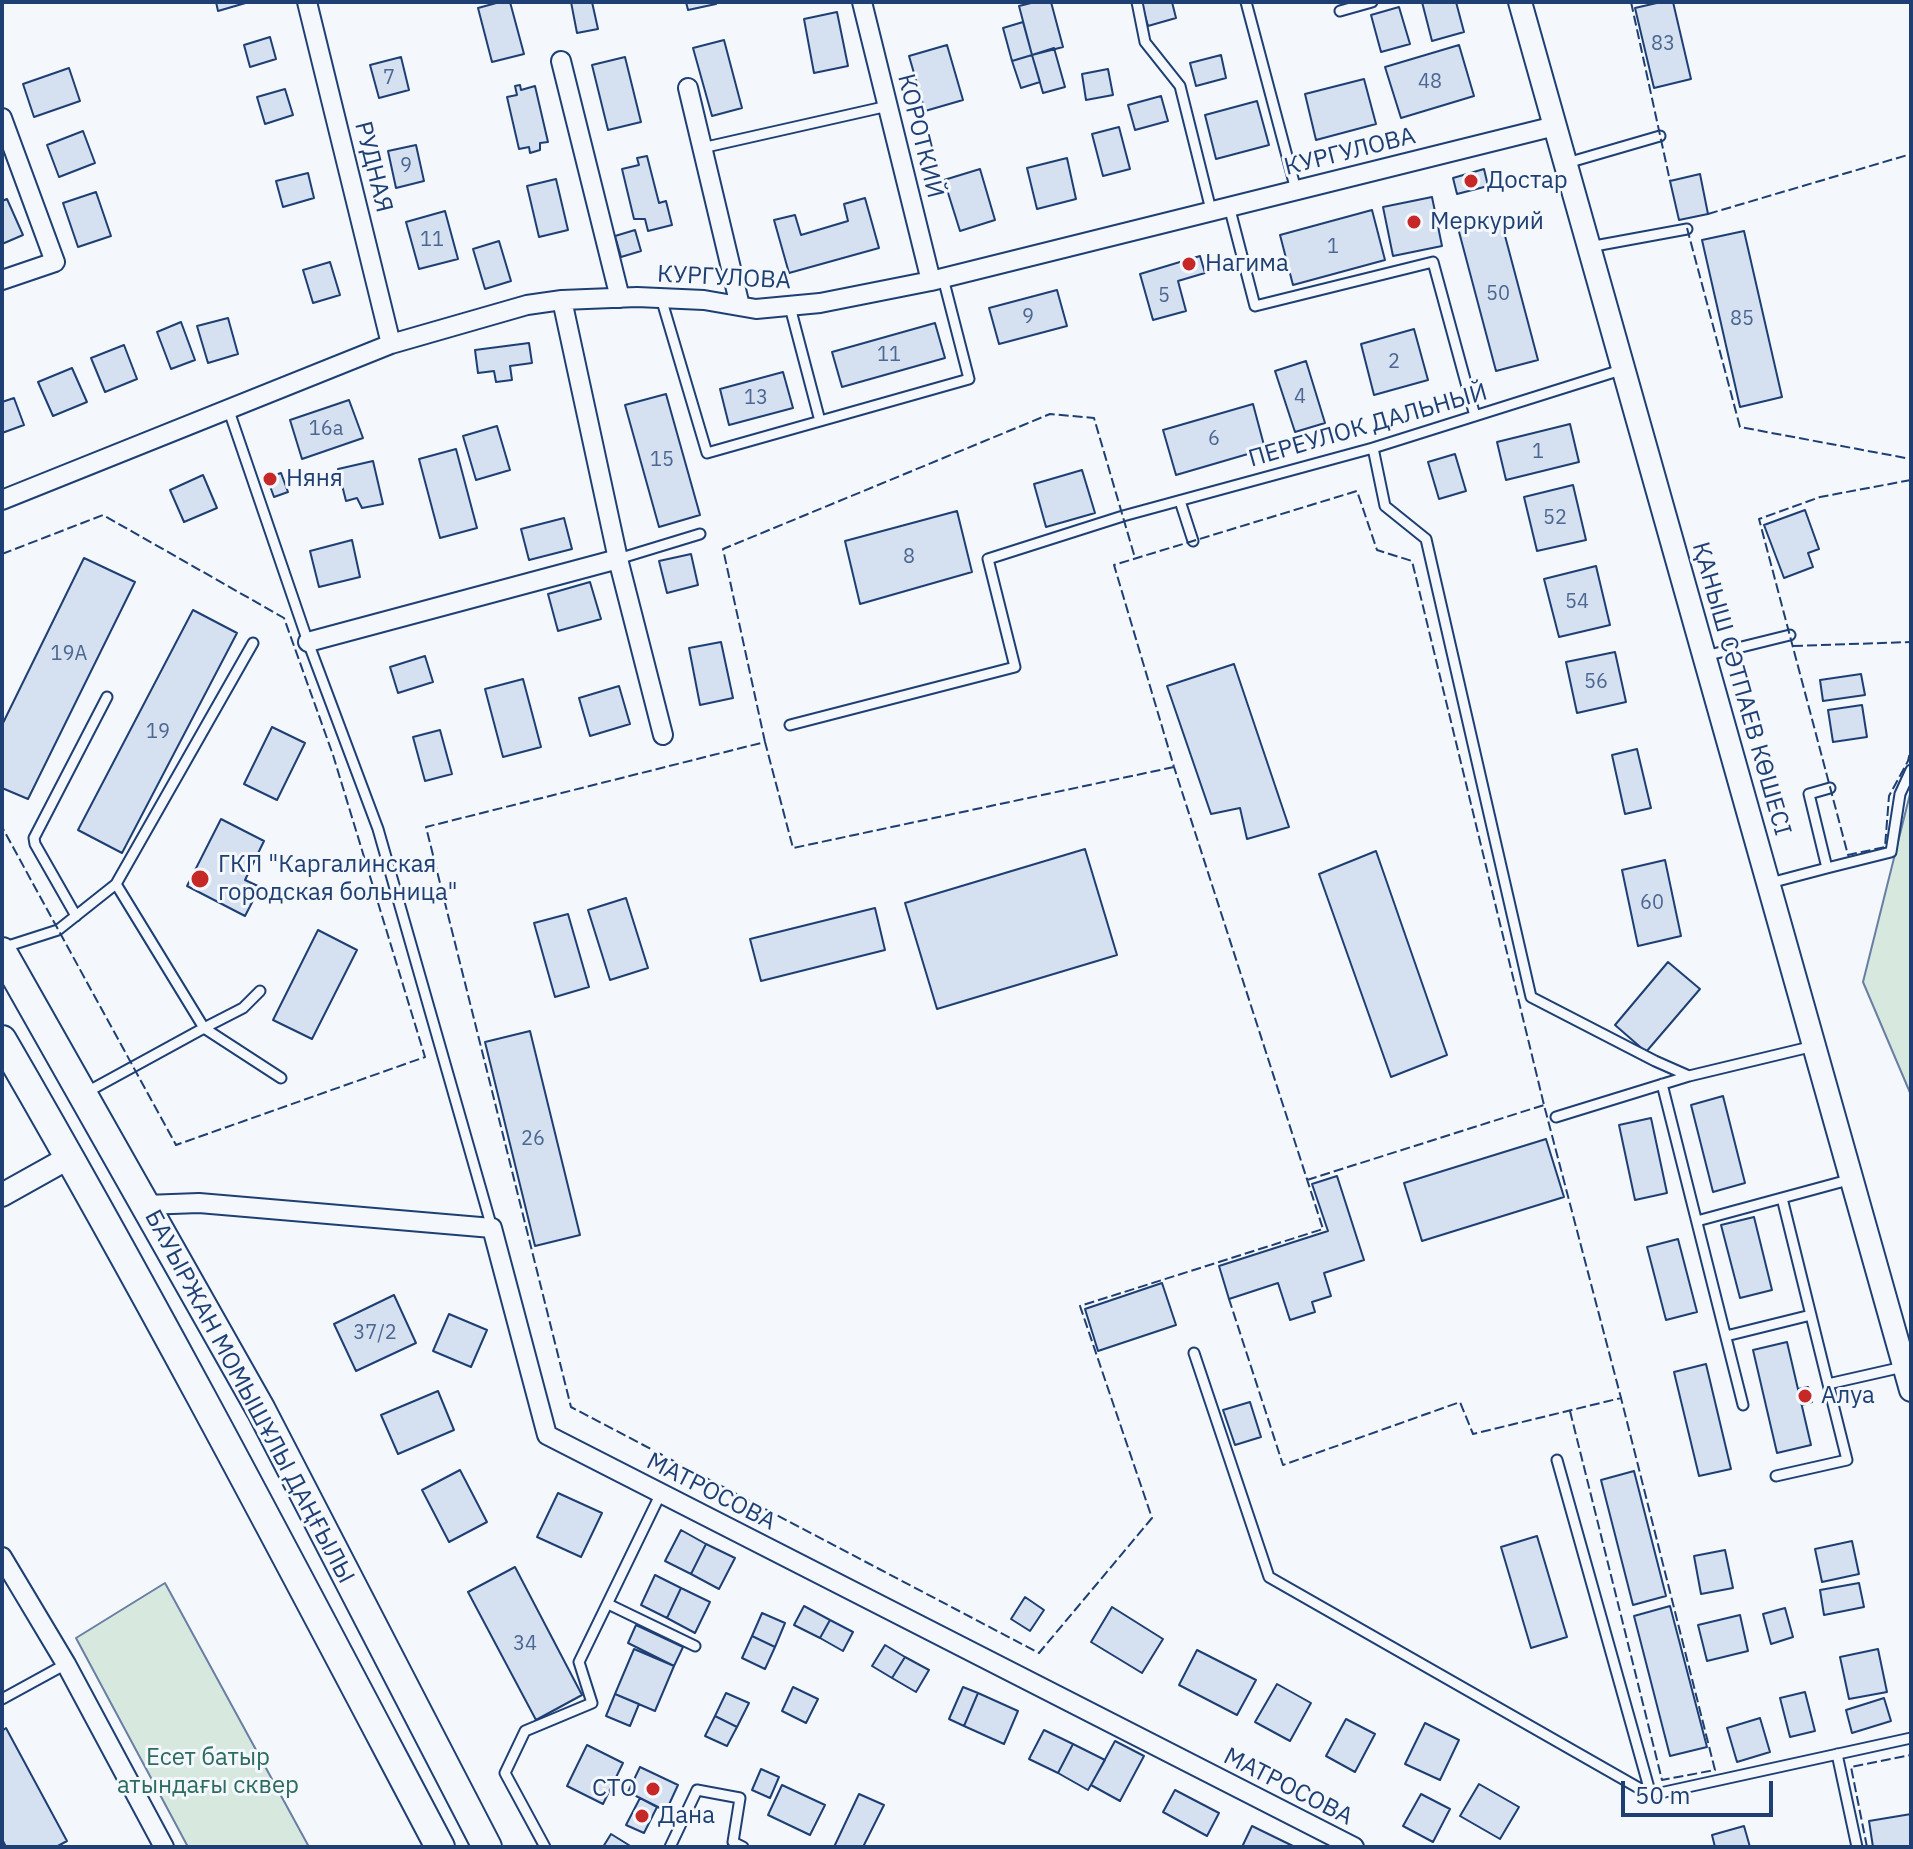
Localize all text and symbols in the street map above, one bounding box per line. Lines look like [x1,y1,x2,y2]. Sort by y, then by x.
house number: 83 [1651,32,1675,56]
house number: 7 [383,66,395,90]
house number: 48 [1418,70,1442,94]
street label: КОРОТКИЙ [891,71,949,201]
street label: РУДНАЯ [348,119,398,215]
street label: КУРГУЛОВА [1281,122,1419,182]
house number: 9 [400,154,412,178]
place label: Достар [1487,167,1568,195]
marker: Достар [1462,172,1480,190]
place label: Меркурий [1430,208,1544,236]
marker: Меркурий [1405,213,1423,231]
house number: 11 [420,228,444,252]
house number: 1 [1327,235,1339,259]
place label: Нагима [1205,250,1289,278]
marker: Нагима [1180,255,1198,273]
street label: КУРГУЛОВА [656,260,792,296]
house number: 50 [1486,282,1510,306]
house number: 5 [1158,284,1170,308]
house number: 9 [1022,305,1034,329]
house number: 85 [1730,307,1754,331]
house number: 11 [877,343,901,367]
house number: 2 [1388,350,1400,374]
street label: ПЕРЕУЛОК ДАЛЬНЫЙ [1245,378,1491,474]
house number: 4 [1294,385,1306,409]
house number: 13 [744,386,768,410]
house number: 16а [309,417,343,441]
house number: 6 [1208,427,1220,451]
house number: 1 [1532,440,1544,464]
house number: 15 [650,448,674,472]
place label: Няня [286,465,343,493]
marker: Няня [261,470,279,488]
house number: 52 [1543,506,1567,530]
street label: ҚАНЫШ СӘТПАЕВ КӨШЕСІ [1685,539,1797,839]
house number: 8 [903,545,915,569]
house number: 54 [1565,590,1589,614]
house number: 19А [51,642,87,666]
house number: 56 [1584,670,1608,694]
house number: 19 [146,720,170,744]
place label: ГКП "Каргалинская городская больница" [218,851,457,907]
marker: ГКП "Каргалинская городская больница" [189,868,211,890]
house number: 60 [1640,891,1664,915]
house number: 26 [521,1127,545,1151]
street label: БАУЫРЖАН МОМЫШҰЛЫ ДАҢҒЫЛЫ [138,1205,360,1589]
house number: 37/2 [353,1321,397,1345]
place label: Алуа [1821,1382,1875,1410]
marker: Алуа [1796,1387,1814,1405]
street label: МАТРОСОВА [642,1447,780,1537]
house number: 34 [513,1632,537,1656]
street label: МАТРОСОВА [1219,1742,1357,1832]
park label: Есет батыр атындағы сквер [117,1744,299,1800]
scale bar [1625,1765,1777,1815]
place label: СТО [592,1775,637,1803]
text: 50 m [1635,1779,1690,1811]
marker: СТО [644,1780,662,1798]
place label: Дана [658,1802,715,1830]
marker: Дана [633,1807,651,1825]

